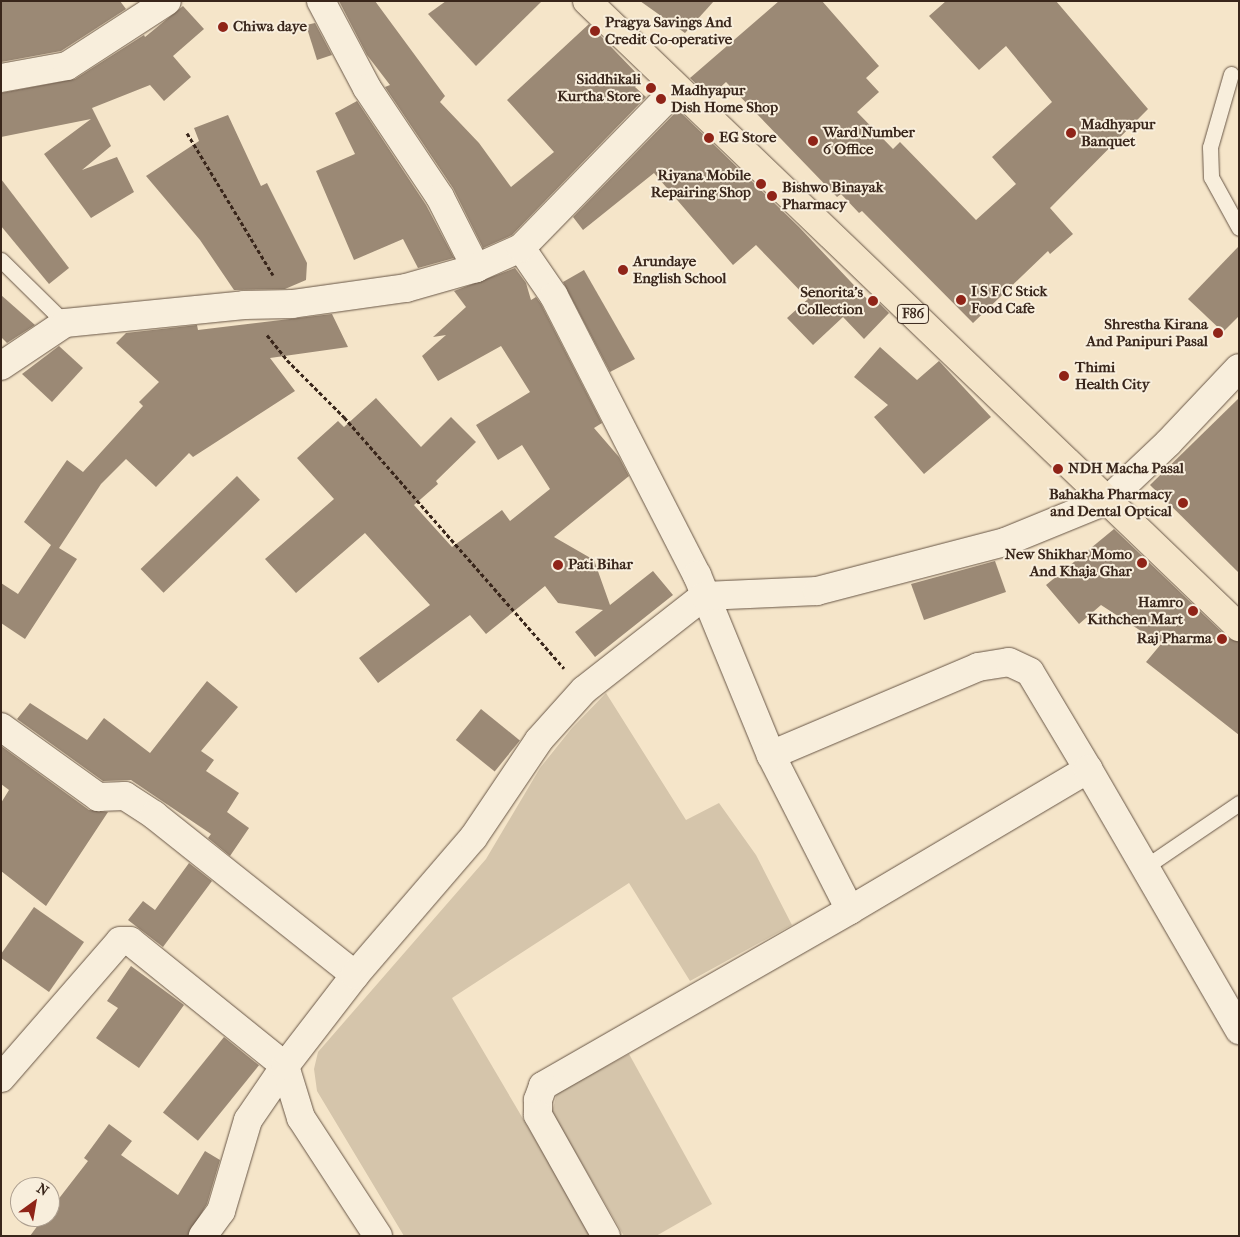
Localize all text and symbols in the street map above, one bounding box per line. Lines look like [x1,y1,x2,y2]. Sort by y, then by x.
place label: Pragya Savings And Credit Co-operative [605,13,732,48]
place label: Chiwa daye [233,18,307,36]
marker: Chiwa daye [217,21,229,33]
marker: Pragya Savings And Credit Co-operative [589,25,601,37]
place label: Siddhikali Kurtha Store [557,70,641,105]
place label: Madhyapur Dish Home Shop [671,81,778,116]
marker: Siddhikali Kurtha Store [645,82,657,94]
marker: Madhyapur Dish Home Shop [655,93,667,105]
place label: Madhyapur Banquet [1081,115,1155,150]
place label: Ward Number 6 Office [823,123,915,158]
marker: Madhyapur Banquet [1065,127,1077,139]
place label: EG Store [719,129,776,147]
marker: EG Store [703,132,715,144]
marker: Ward Number 6 Office [807,135,819,147]
place label: Riyana Mobile Repairing Shop [651,166,751,201]
marker: Riyana Mobile Repairing Shop [755,178,767,190]
place label: Bishwo Binayak Pharmacy [782,178,884,213]
marker: Bishwo Binayak Pharmacy [766,190,778,202]
place label: Arundaye English School [633,252,726,287]
marker: Arundaye English School [617,264,629,276]
place label: I S F C Stick Food Cafe [971,282,1047,317]
place label: Senorita's Collection [797,283,863,318]
marker: I S F C Stick Food Cafe [955,294,967,306]
marker: Senorita's Collection [867,295,879,307]
road number: F86 [897,302,929,326]
place label: Shrestha Kirana And Panipuri Pasal [1086,315,1208,350]
marker: Shrestha Kirana And Panipuri Pasal [1212,327,1224,339]
place label: Thimi Health City [1075,358,1150,393]
marker: Thimi Health City [1057,369,1071,383]
place label: NDH Macha Pasal [1068,460,1184,478]
marker: NDH Macha Pasal [1052,463,1064,475]
place label: Bahakha Pharmacy and Dental Optical [1049,485,1172,520]
marker: Bahakha Pharmacy and Dental Optical [1176,496,1190,510]
place label: New Shikhar Momo And Khaja Ghar [1005,545,1132,580]
place label: Pati Bihar [568,556,633,574]
marker: New Shikhar Momo And Khaja Ghar [1136,557,1148,569]
marker: Pati Bihar [552,559,564,571]
place label: Hamro Kithchen Mart [1087,593,1183,628]
marker: Hamro Kithchen Mart [1187,605,1199,617]
place label: Raj Pharma [1137,630,1212,648]
marker: Raj Pharma [1216,633,1228,645]
north arrow [10,1177,60,1227]
text: N [34,1180,52,1200]

